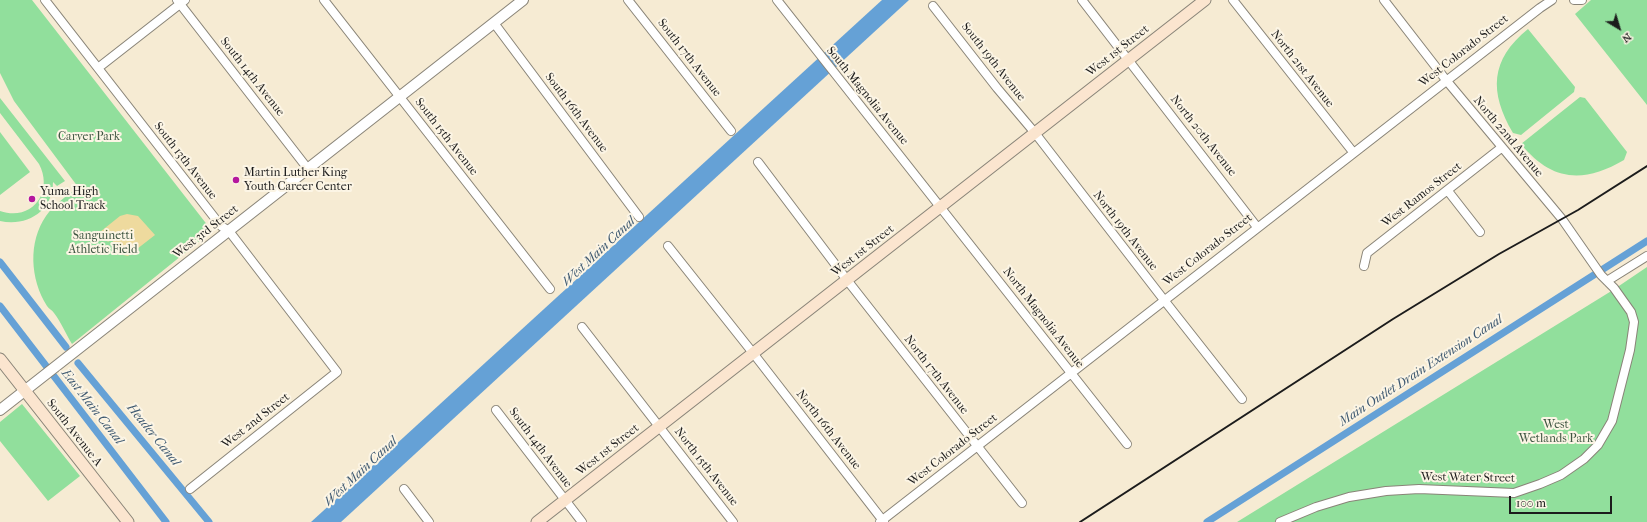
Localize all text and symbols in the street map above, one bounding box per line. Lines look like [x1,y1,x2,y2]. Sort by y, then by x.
north arrow [1599,8,1639,48]
street label: West Colorado Street [1417,12,1511,90]
street label: South 17th Avenue [654,16,724,100]
street label: South 19th Avenue [958,20,1028,104]
street label: West 1st Street [1084,22,1152,80]
street label: North 21st Avenue [1267,27,1337,111]
text: N [1619,30,1634,46]
street label: South 14th Avenue [217,35,287,119]
street label: South Magnolia Avenue [823,44,911,148]
street label: South 16th Avenue [541,71,611,155]
street label: North 20th Avenue [1167,93,1239,179]
street label: North 22nd Avenue [1470,94,1546,180]
street label: South 15th Avenue [411,95,481,179]
street label: South 13th Avenue [150,120,220,202]
park label: Carver Park [58,130,120,144]
street label: West Ramos Street [1379,159,1465,231]
place label: Martin Luther King Youth Career Center [244,166,352,194]
marker: Martin Luther King Youth Career Center [231,175,241,185]
place label: Yuma High School Track [40,185,105,213]
street label: North 19th Avenue [1090,189,1160,273]
marker: Yuma High School Track [27,194,37,204]
street label: West 3rd Street [170,202,242,262]
street label: West Colorado Street [1161,211,1255,289]
water label: West Main Canal [559,214,639,290]
street label: West 1st Street [829,222,897,280]
park label: Sanguinetti Athletic Field [68,229,138,257]
street label: North Magnolia Avenue [999,265,1087,371]
water label: Main Outlet Drain Extension Canal [1336,312,1506,430]
street label: North 17th Avenue [901,333,971,417]
water label: East Main Canal [58,366,126,448]
street label: North 16th Avenue [793,387,863,473]
street label: West 2nd Street [219,390,293,452]
street label: South Avenue A [43,396,105,470]
water label: Header Canal [123,401,183,469]
street label: South 14th Avenue [505,405,575,491]
street label: West Colorado Street [906,411,1000,489]
park label: West Wetlands Park [1519,418,1593,446]
street label: West 1st Street [574,421,642,479]
street label: North 15th Avenue [671,425,741,509]
water label: West Main Canal [321,434,401,510]
street label: West Water Street [1421,470,1515,486]
scale bar [1511,488,1614,514]
text: 100 m [1516,496,1546,510]

